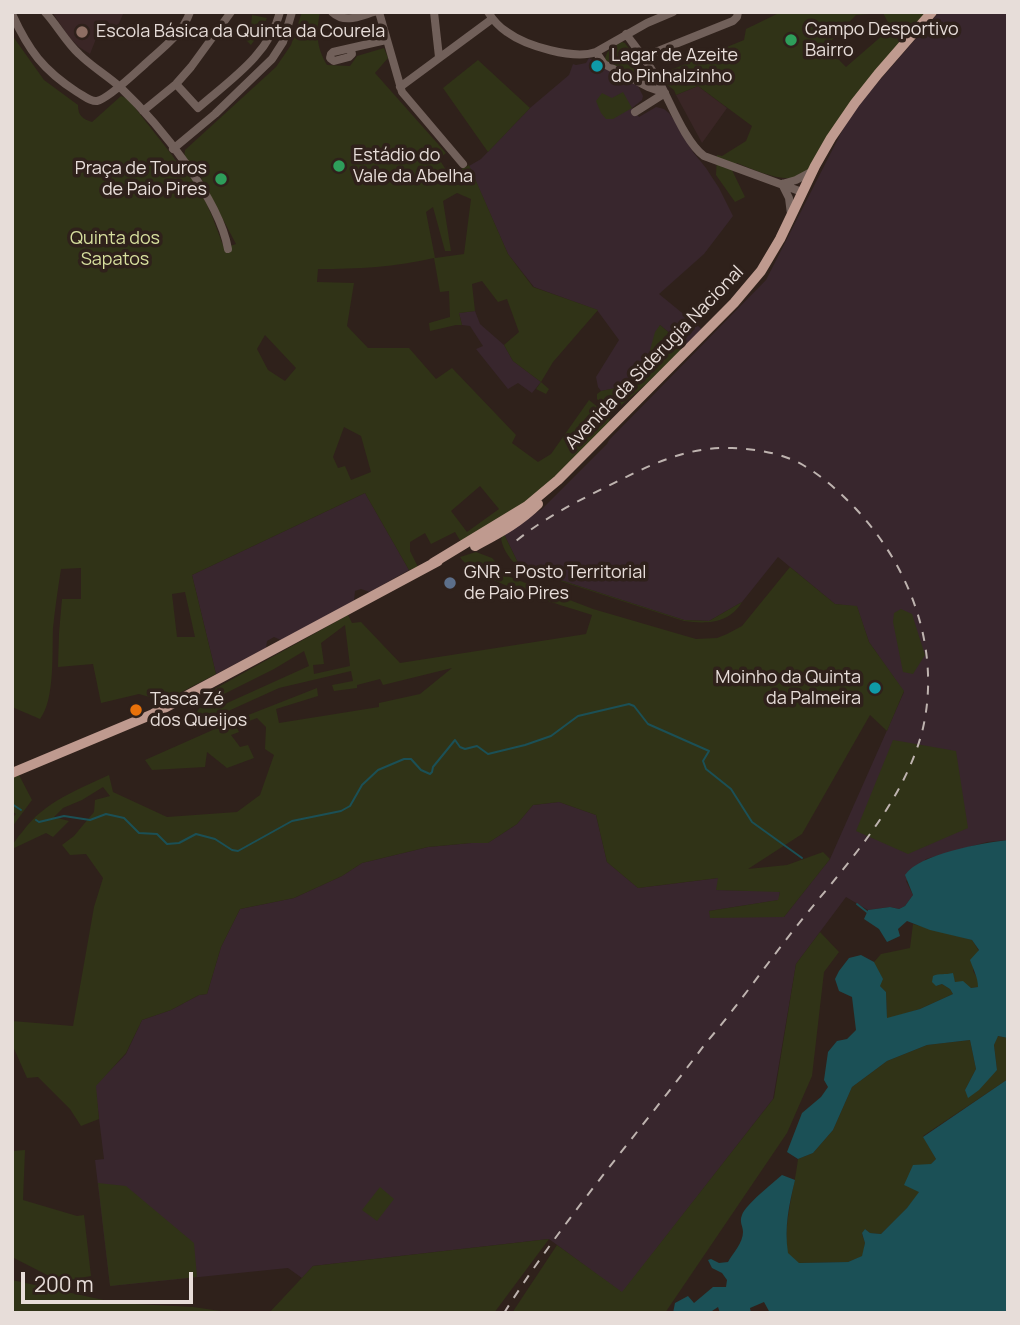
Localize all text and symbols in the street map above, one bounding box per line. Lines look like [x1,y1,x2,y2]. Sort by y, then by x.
place label: Campo Desportivo Bairro [805,19,959,61]
place label: Escola Básica da Quinta da Courela [96,21,385,43]
marker: Escola Básica da Quinta da Courela [74,24,90,40]
marker: Campo Desportivo Bairro [783,32,799,48]
place label: Lagar de Azeite do Pinhalzinho [611,45,738,88]
marker: Lagar de Azeite do Pinhalzinho [589,58,605,74]
place label: Estádio do Vale da Abelha [353,145,473,188]
place label: Praça de Touros de Paio Pires [75,158,207,200]
marker: Estádio do Vale da Abelha [331,158,347,174]
marker: Praça de Touros de Paio Pires [213,171,229,187]
park label: Quinta dos Sapatos [70,228,160,270]
street label: Avenida da Siderugia Nacional [561,262,749,454]
place label: GNR - Posto Territorial de Paio Pires [464,562,646,604]
marker: GNR - Posto Territorial de Paio Pires [442,575,458,591]
place label: Moinho da Quinta da Palmeira [715,667,861,710]
marker: Moinho da Quinta da Palmeira [867,680,883,696]
place label: Tasca Zé dos Queijos [150,689,247,732]
marker: Tasca Zé dos Queijos [128,702,144,718]
scale bar [24,1258,196,1302]
text: 200 m [34,1270,94,1298]

